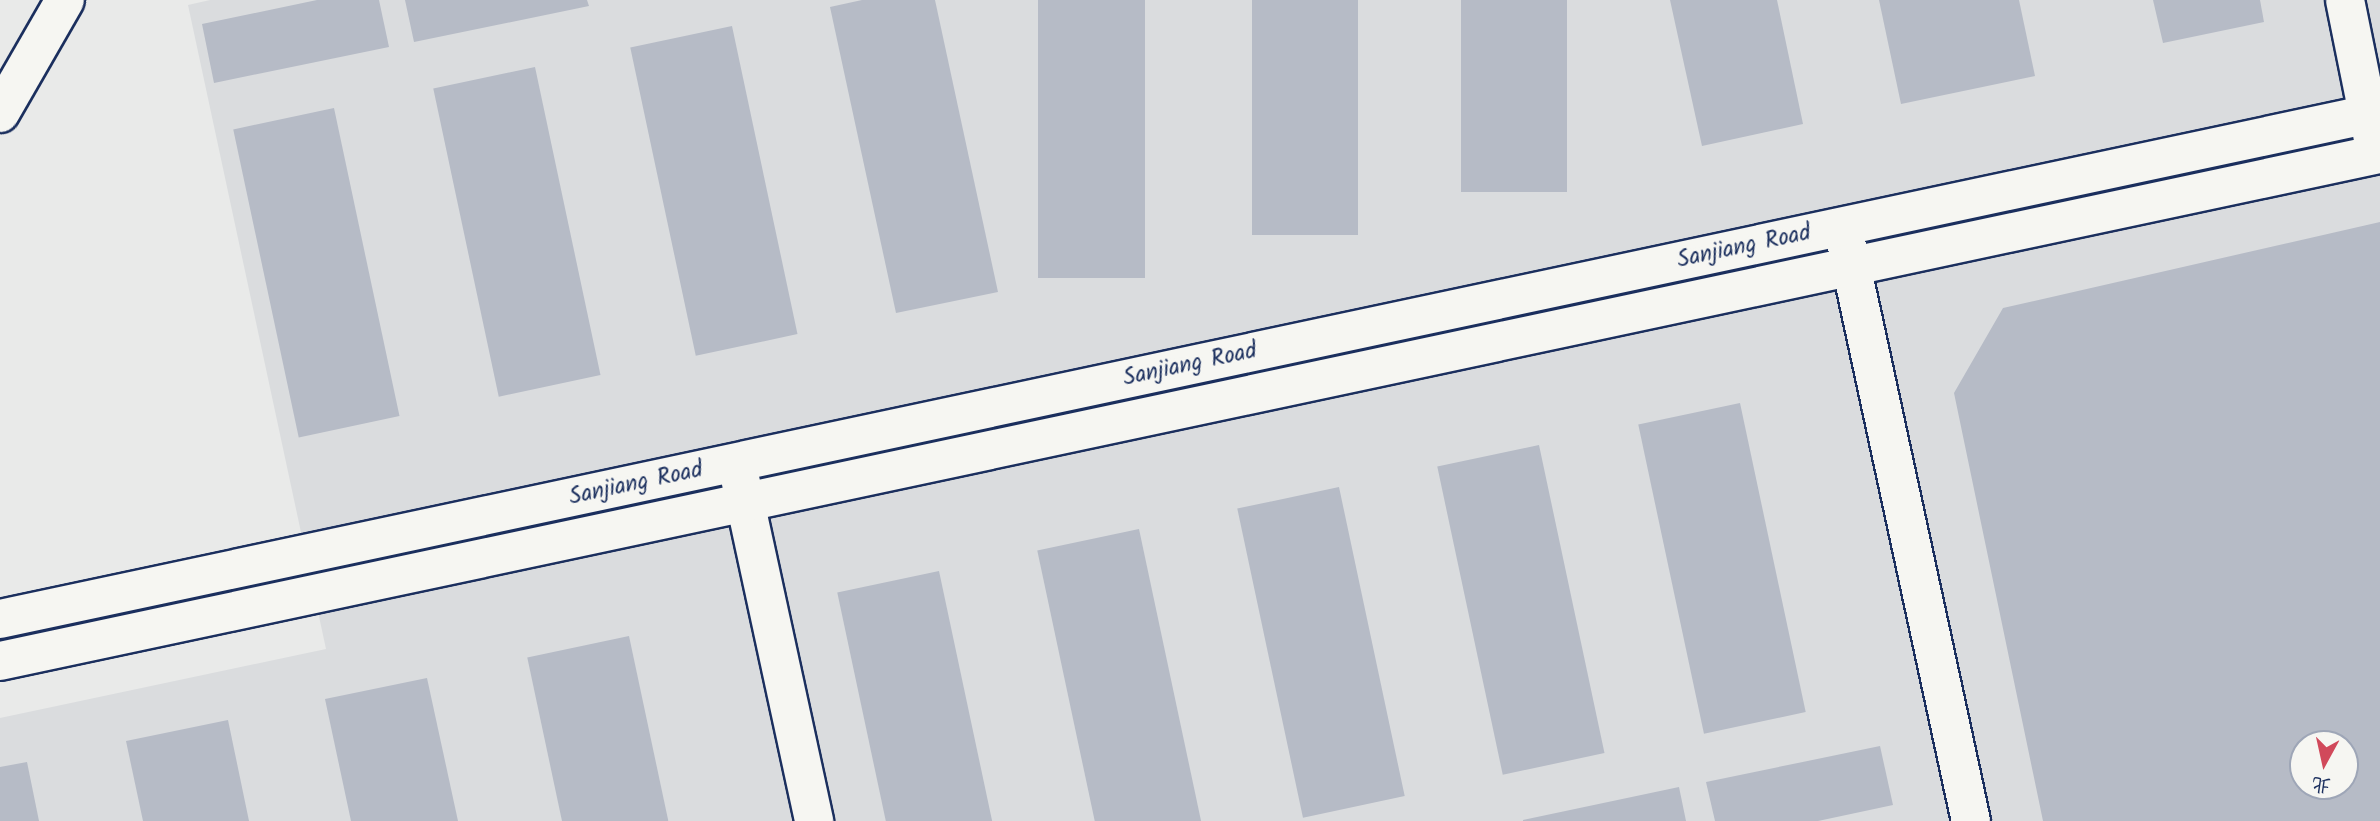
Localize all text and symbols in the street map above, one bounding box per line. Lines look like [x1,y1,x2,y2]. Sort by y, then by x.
street label: Sanjiang Road [1675,219,1813,275]
street label: Sanjiang Road [1121,337,1259,393]
street label: Sanjiang Road [567,456,705,512]
north arrow [2289,730,2359,800]
text: 北 [2310,768,2333,800]

